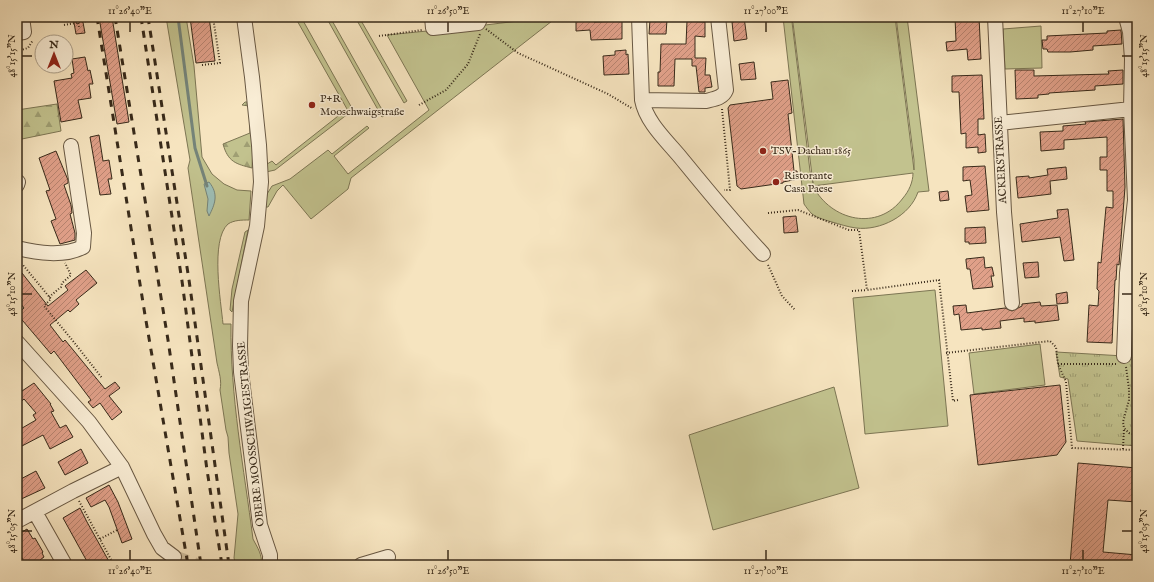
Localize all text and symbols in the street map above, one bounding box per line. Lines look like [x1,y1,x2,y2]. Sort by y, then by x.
text: 11°26'40"E [108,5,152,18]
text: 11°26'50"E [427,5,469,18]
text: 11°27'00"E [744,5,788,18]
text: 11°27'10"E [1061,5,1105,18]
text: 48°15'15"N [6,34,19,78]
north arrow [34,34,74,74]
text: 48°15'15"N [1138,34,1151,78]
text: N [48,38,59,52]
place label: P+R Mooschwaigstraße [320,92,404,119]
marker: P+R Mooschwaigstraße [307,100,317,110]
street label: ACKERSTRASSE [992,116,1010,205]
place label: TSV-Dachau 1865 [771,144,851,158]
marker: TSV-Dachau 1865 [758,146,768,156]
place label: Ristorante Casa Paese [784,169,833,196]
marker: Ristorante Casa Paese [771,177,781,187]
text: 48°15'10"N [6,272,19,316]
text: 48°15'10"N [1138,272,1151,316]
street label: OBERE MOOSSCHWAIGESTRASSE [234,340,268,527]
text: 48°15'05"N [6,509,19,553]
text: 48°15'05"N [1138,509,1151,553]
text: 11°26'40"E [108,565,152,578]
text: 11°26'50"E [427,565,469,578]
text: 11°27'00"E [744,565,788,578]
text: 11°27'10"E [1061,565,1105,578]

